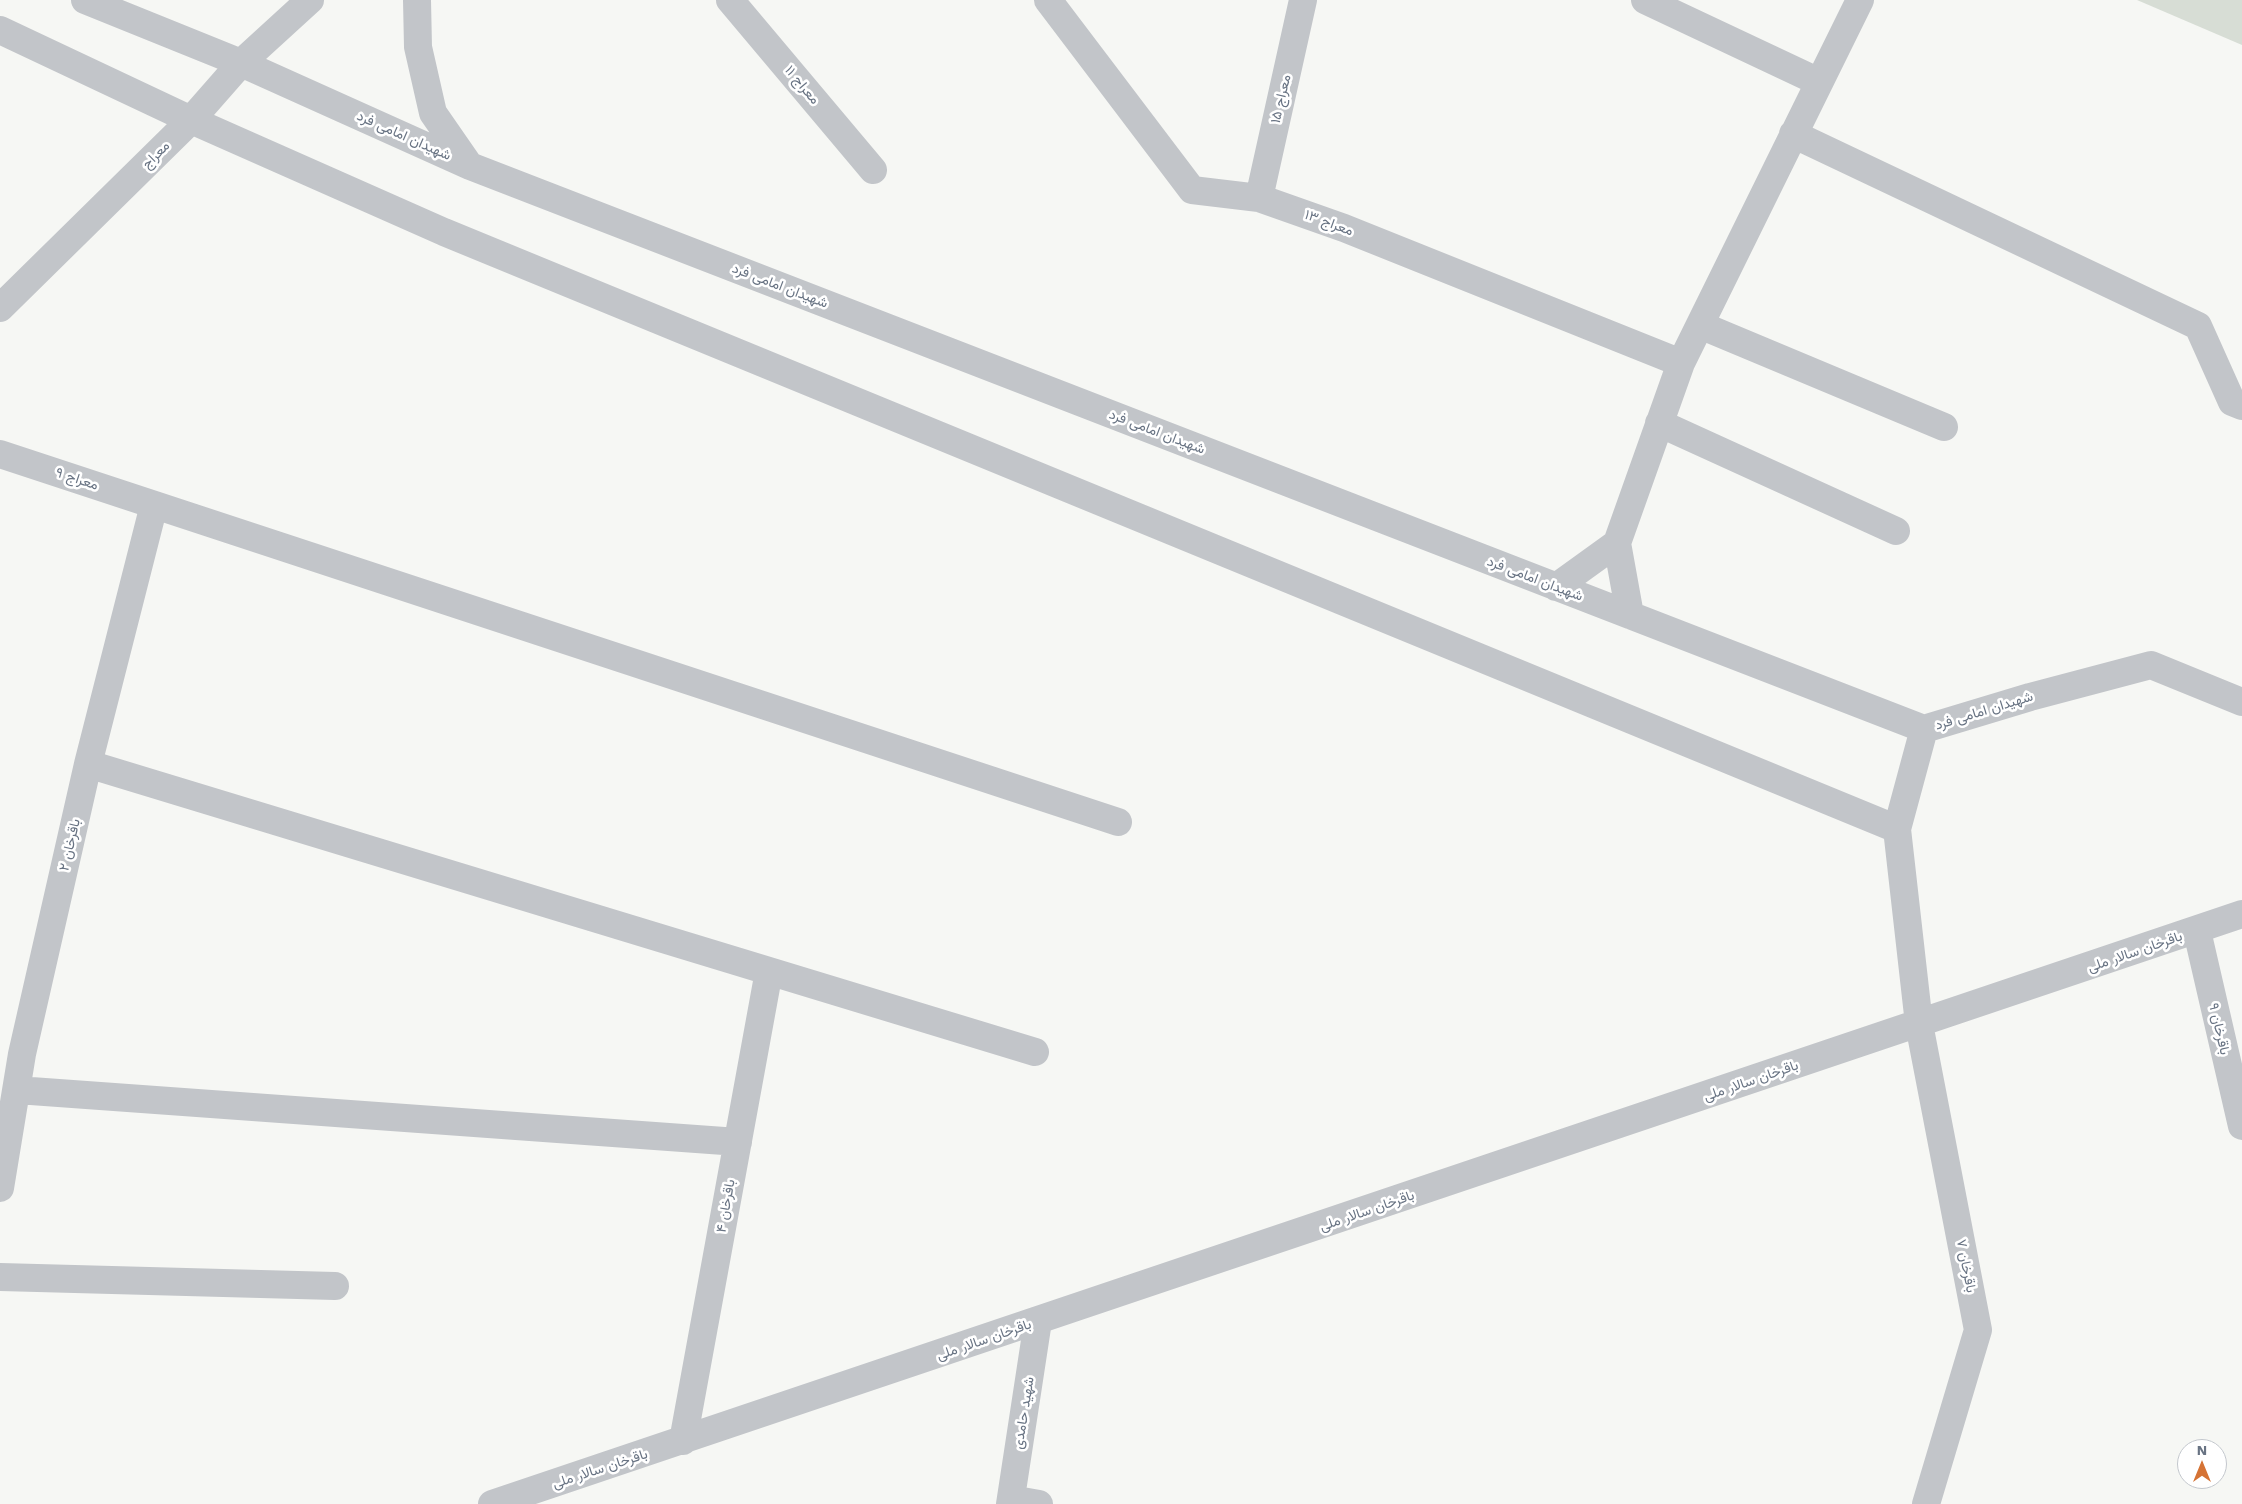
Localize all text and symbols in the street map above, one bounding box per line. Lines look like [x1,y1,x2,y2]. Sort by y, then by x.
street label: معراج ۱۱ [781,62,823,108]
street label: معراج ۱۵ [1267,73,1295,125]
street label: شهیدان امامی فرد [354,108,454,164]
street label: معراج [139,138,173,172]
street label: معراج ۱۳ [1302,206,1356,240]
street label: شهیدان امامی فرد [730,260,830,312]
street label: شهیدان امامی فرد [1107,406,1207,458]
street label: معراج ۹ [53,464,101,494]
street label: شهیدان امامی فرد [1485,553,1585,605]
street label: شهیدان امامی فرد [1933,688,2035,734]
street label: باقرخان ۲ [56,817,84,873]
street label: باقرخان سالار ملی [2085,928,2185,976]
street label: باقرخان ۹ [2205,1002,2233,1056]
street label: باقرخان سالار ملی [1701,1057,1801,1105]
street label: باقرخان ۴ [713,1178,739,1234]
street label: باقرخان سالار ملی [1317,1187,1417,1235]
street label: باقرخان ۷ [1953,1238,1979,1294]
street label: باقرخان سالار ملی [934,1316,1034,1364]
street label: شهید حامدی [1010,1376,1038,1450]
north arrow [2177,1439,2227,1489]
text: N [2197,1442,2207,1458]
street label: باقرخان سالار ملی [550,1446,650,1492]

